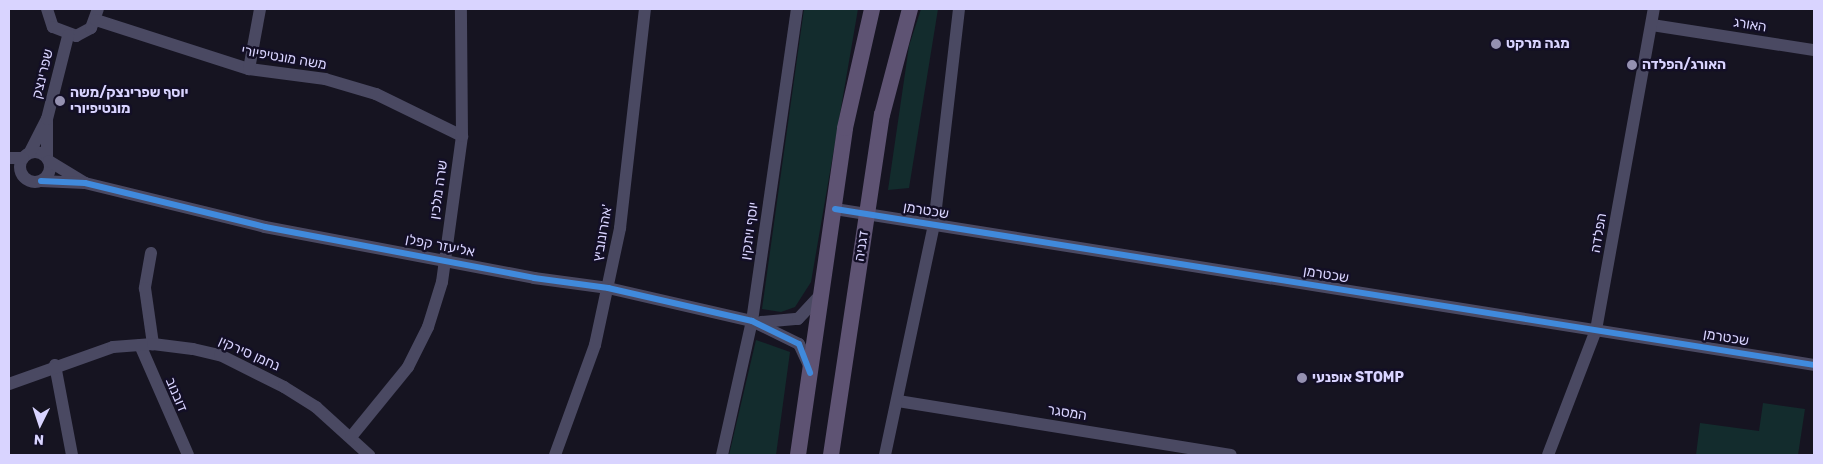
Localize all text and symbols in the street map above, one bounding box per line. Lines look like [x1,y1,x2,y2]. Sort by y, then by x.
street label: האורג [1732,14,1768,36]
place label: מגה מרקט [1506,36,1570,52]
marker: מגה מרקט [1490,38,1502,50]
street label: משה מונטיפיורי [240,42,328,74]
street label: שפרינצק [29,47,57,101]
place label: האורג/הפלדה [1642,57,1726,73]
marker: האורג/הפלדה [1626,59,1638,71]
place label: יוסף שפרינצק/משה מונטיפיורי [70,85,189,118]
marker: יוסף שפרינצק/משה מונטיפיורי [54,95,66,107]
street label: שרה מלכין [427,159,451,221]
street label: שכטרמן [902,199,950,223]
street label: יוסף ויתקין [738,201,762,261]
street label: אהרונוביץ' [590,203,616,263]
street label: הפלדה [1587,212,1611,254]
street label: דגניה [851,229,873,263]
street label: אליעזר קפלן [404,231,476,261]
street label: שכטרמן [1302,263,1350,287]
street label: שכטרמן [1702,326,1750,350]
street label: נחמן סירקין [216,333,282,375]
place label: אופנעי STOMP [1312,370,1404,386]
marker: אופנעי STOMP [1296,372,1308,384]
street label: דובנוב [161,375,191,415]
north arrow [15,399,65,449]
street label: המסגר [1046,402,1088,424]
text: N [33,431,45,448]

